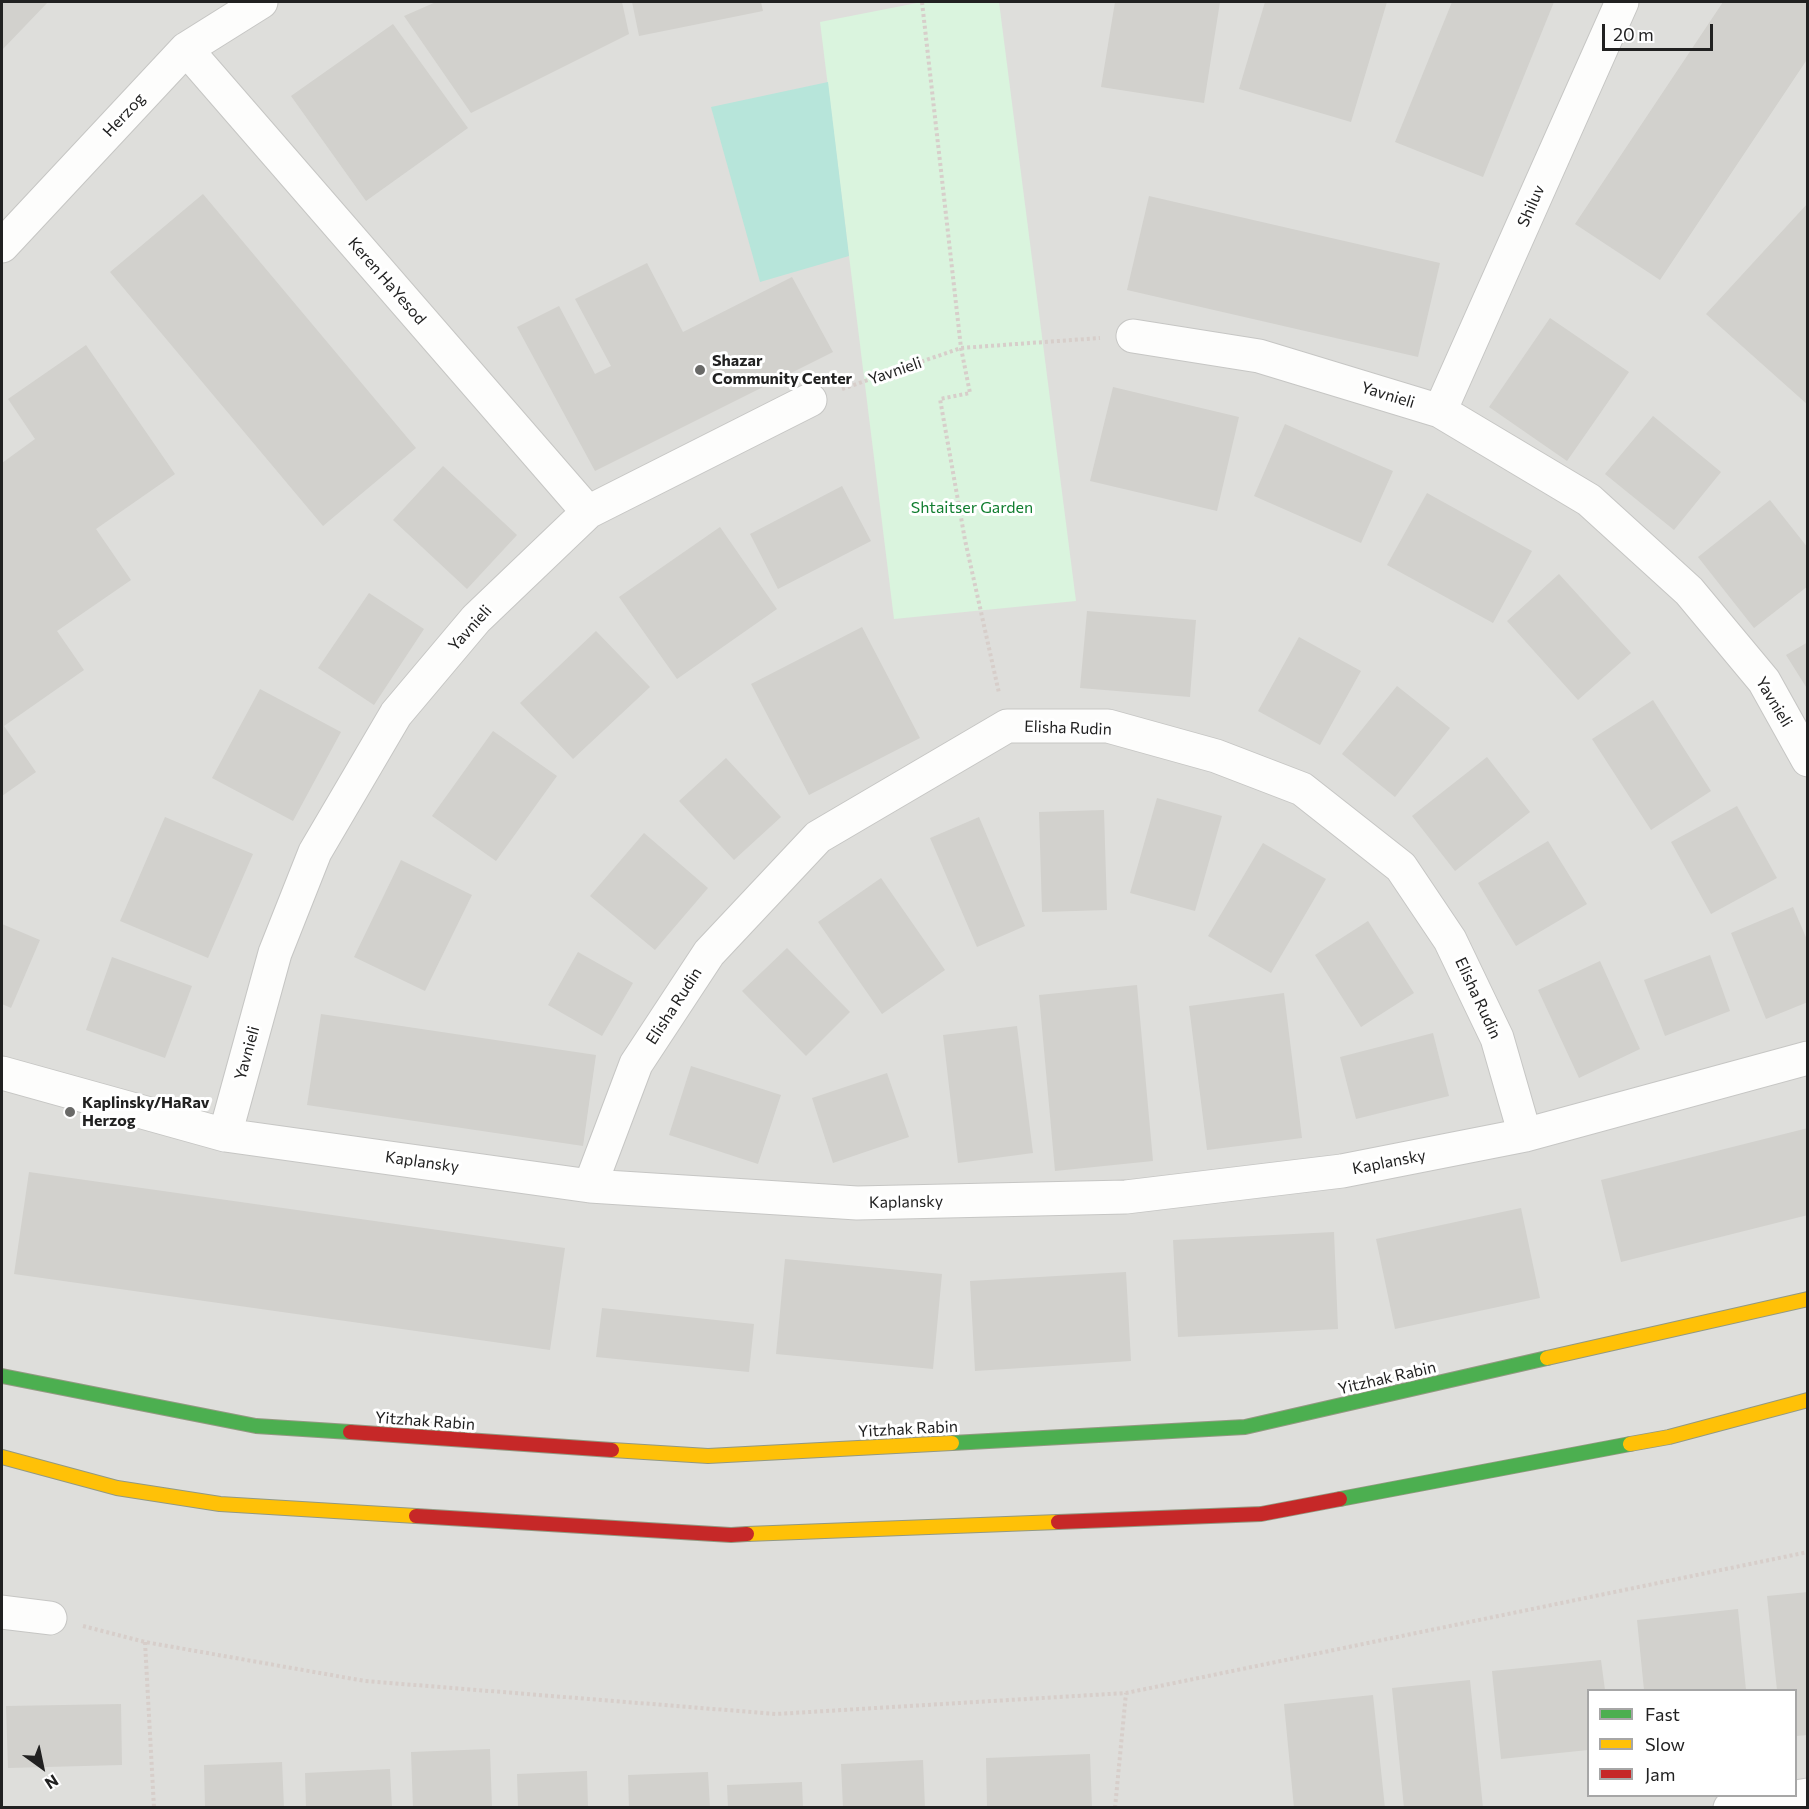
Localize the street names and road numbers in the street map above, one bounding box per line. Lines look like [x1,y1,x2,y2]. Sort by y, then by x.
street label: Herzog [99,89,149,141]
street label: Shiluv [1513,182,1549,230]
street label: Keren HaYesod [344,233,430,329]
street label: Yavnieli [866,353,924,389]
street label: Yavnieli [1359,378,1417,412]
street label: Yavnieli [444,601,496,655]
street label: Yavnieli [1752,673,1796,731]
street label: Elisha Rudin [1024,717,1112,739]
street label: Elisha Rudin [1451,954,1505,1042]
street label: Elisha Rudin [642,964,706,1048]
street label: Yavnieli [231,1024,263,1082]
street label: Kaplansky [1351,1145,1427,1179]
street label: Kaplansky [384,1147,460,1177]
street label: Kaplansky [869,1192,943,1212]
street label: Yitzhak Rabin [1336,1357,1438,1399]
street label: Yitzhak Rabin [374,1408,476,1434]
street label: Yitzhak Rabin [858,1417,958,1441]

